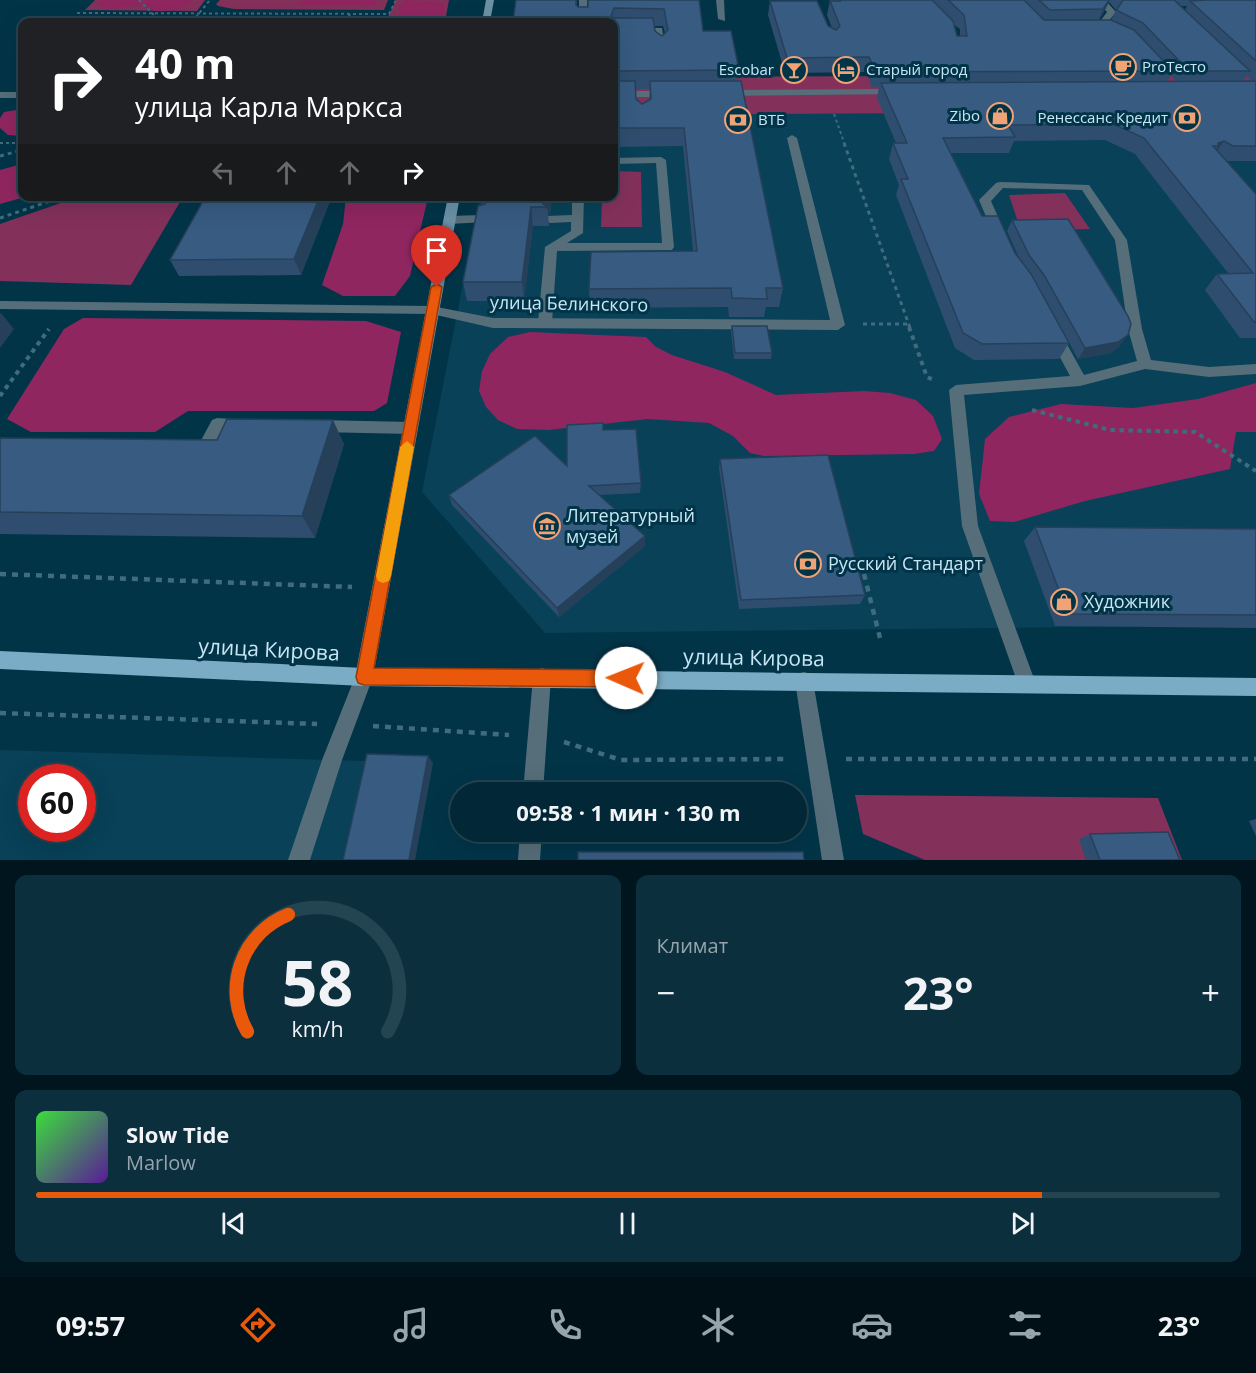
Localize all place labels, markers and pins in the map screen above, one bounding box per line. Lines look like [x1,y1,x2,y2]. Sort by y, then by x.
cafe icon: ProТесто [1108,52,1138,82]
bar icon: Escobar [779,55,809,85]
hotel icon: Старый город [831,55,861,85]
place label: ProТесто [1142,56,1206,76]
place label: Escobar [719,59,774,79]
place label: Старый город [866,59,968,79]
shop icon: Zibo [985,101,1015,131]
bank icon: Ренессанс Кредит [1172,103,1202,133]
bank icon: ВТБ [723,105,753,135]
place label: Zibo [949,105,980,125]
place label: Ренессанс Кредит [1037,107,1168,127]
place label: ВТБ [758,109,785,129]
pin [411,225,462,287]
place label: Литературный музей [566,503,695,548]
museum icon: Литературный музей [532,511,562,541]
bank icon: Русский Стандарт [793,549,823,579]
place label: Русский Стандарт [828,551,984,575]
shop icon: Художник [1049,587,1079,617]
place label: Художник [1084,589,1171,613]

